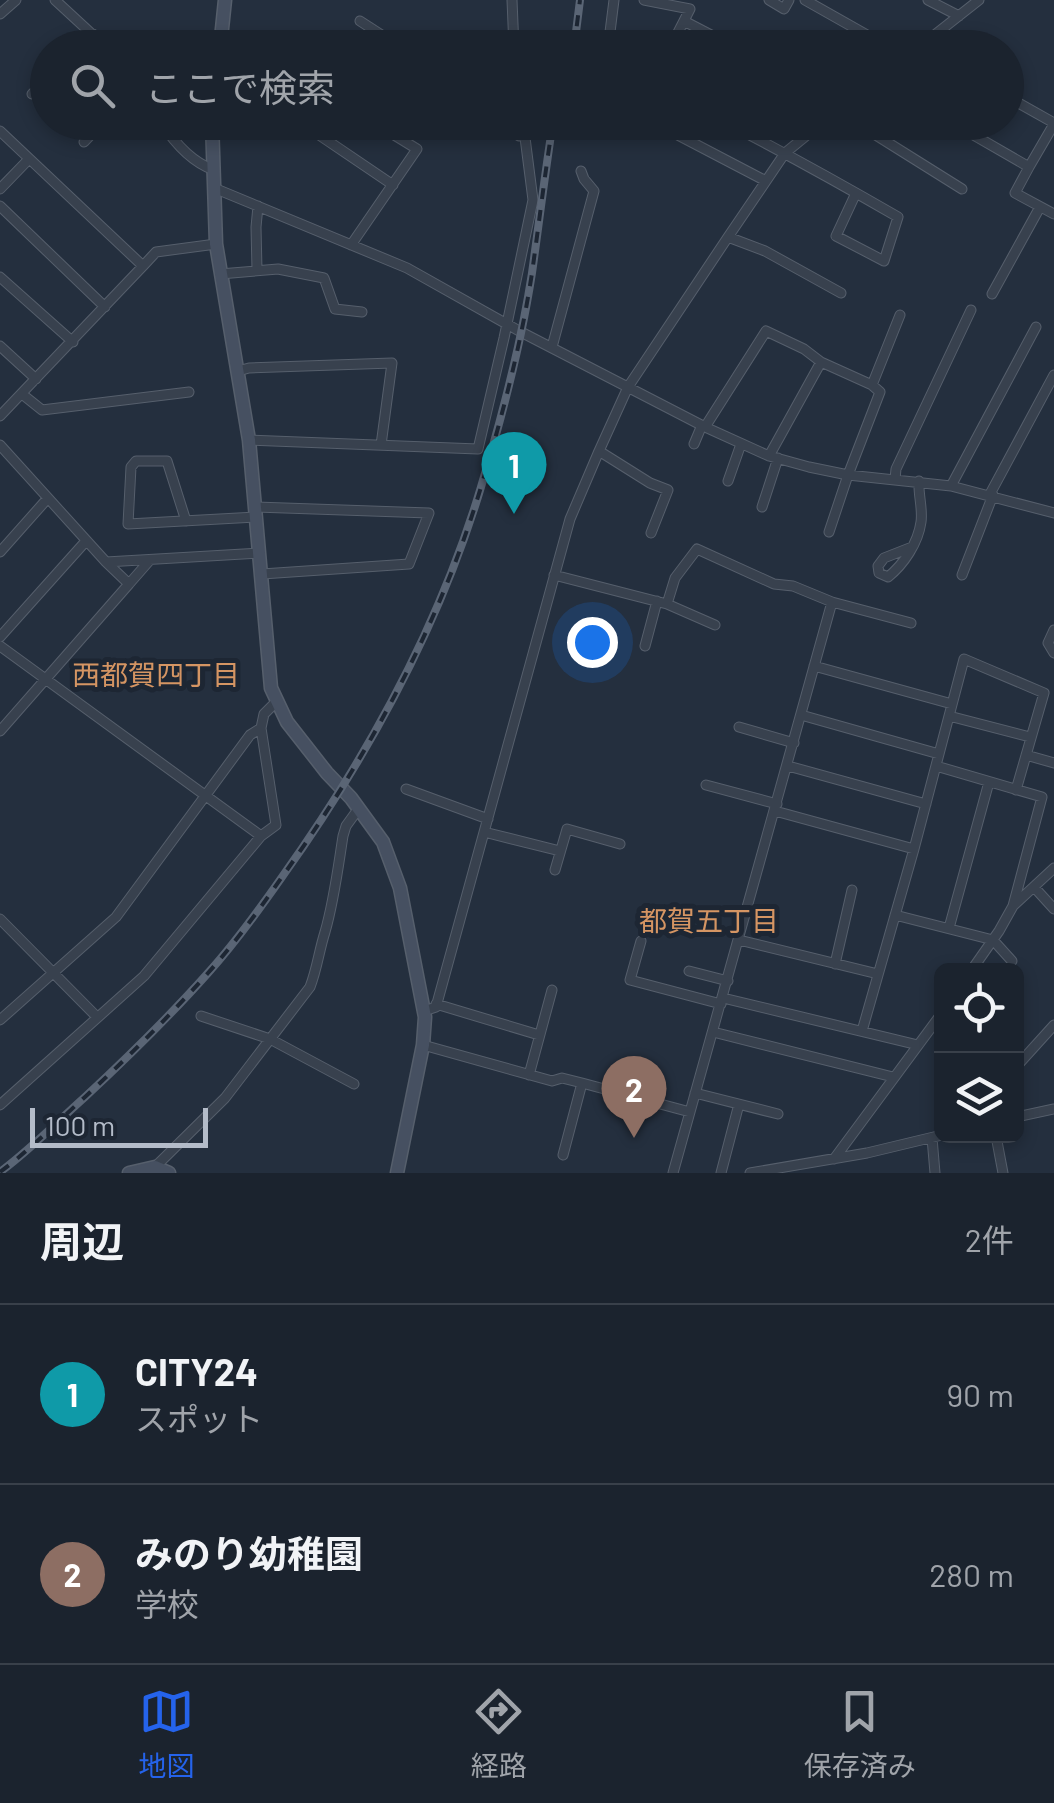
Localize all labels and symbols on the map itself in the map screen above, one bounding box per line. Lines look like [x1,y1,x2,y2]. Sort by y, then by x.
pin: 1 [482,432,546,514]
your location [567,617,618,668]
district label: 西都賀四丁目 [72,657,240,691]
district label: 都賀五丁目 [639,903,779,937]
pin: 2 [602,1056,666,1138]
scale bar [30,1103,208,1148]

